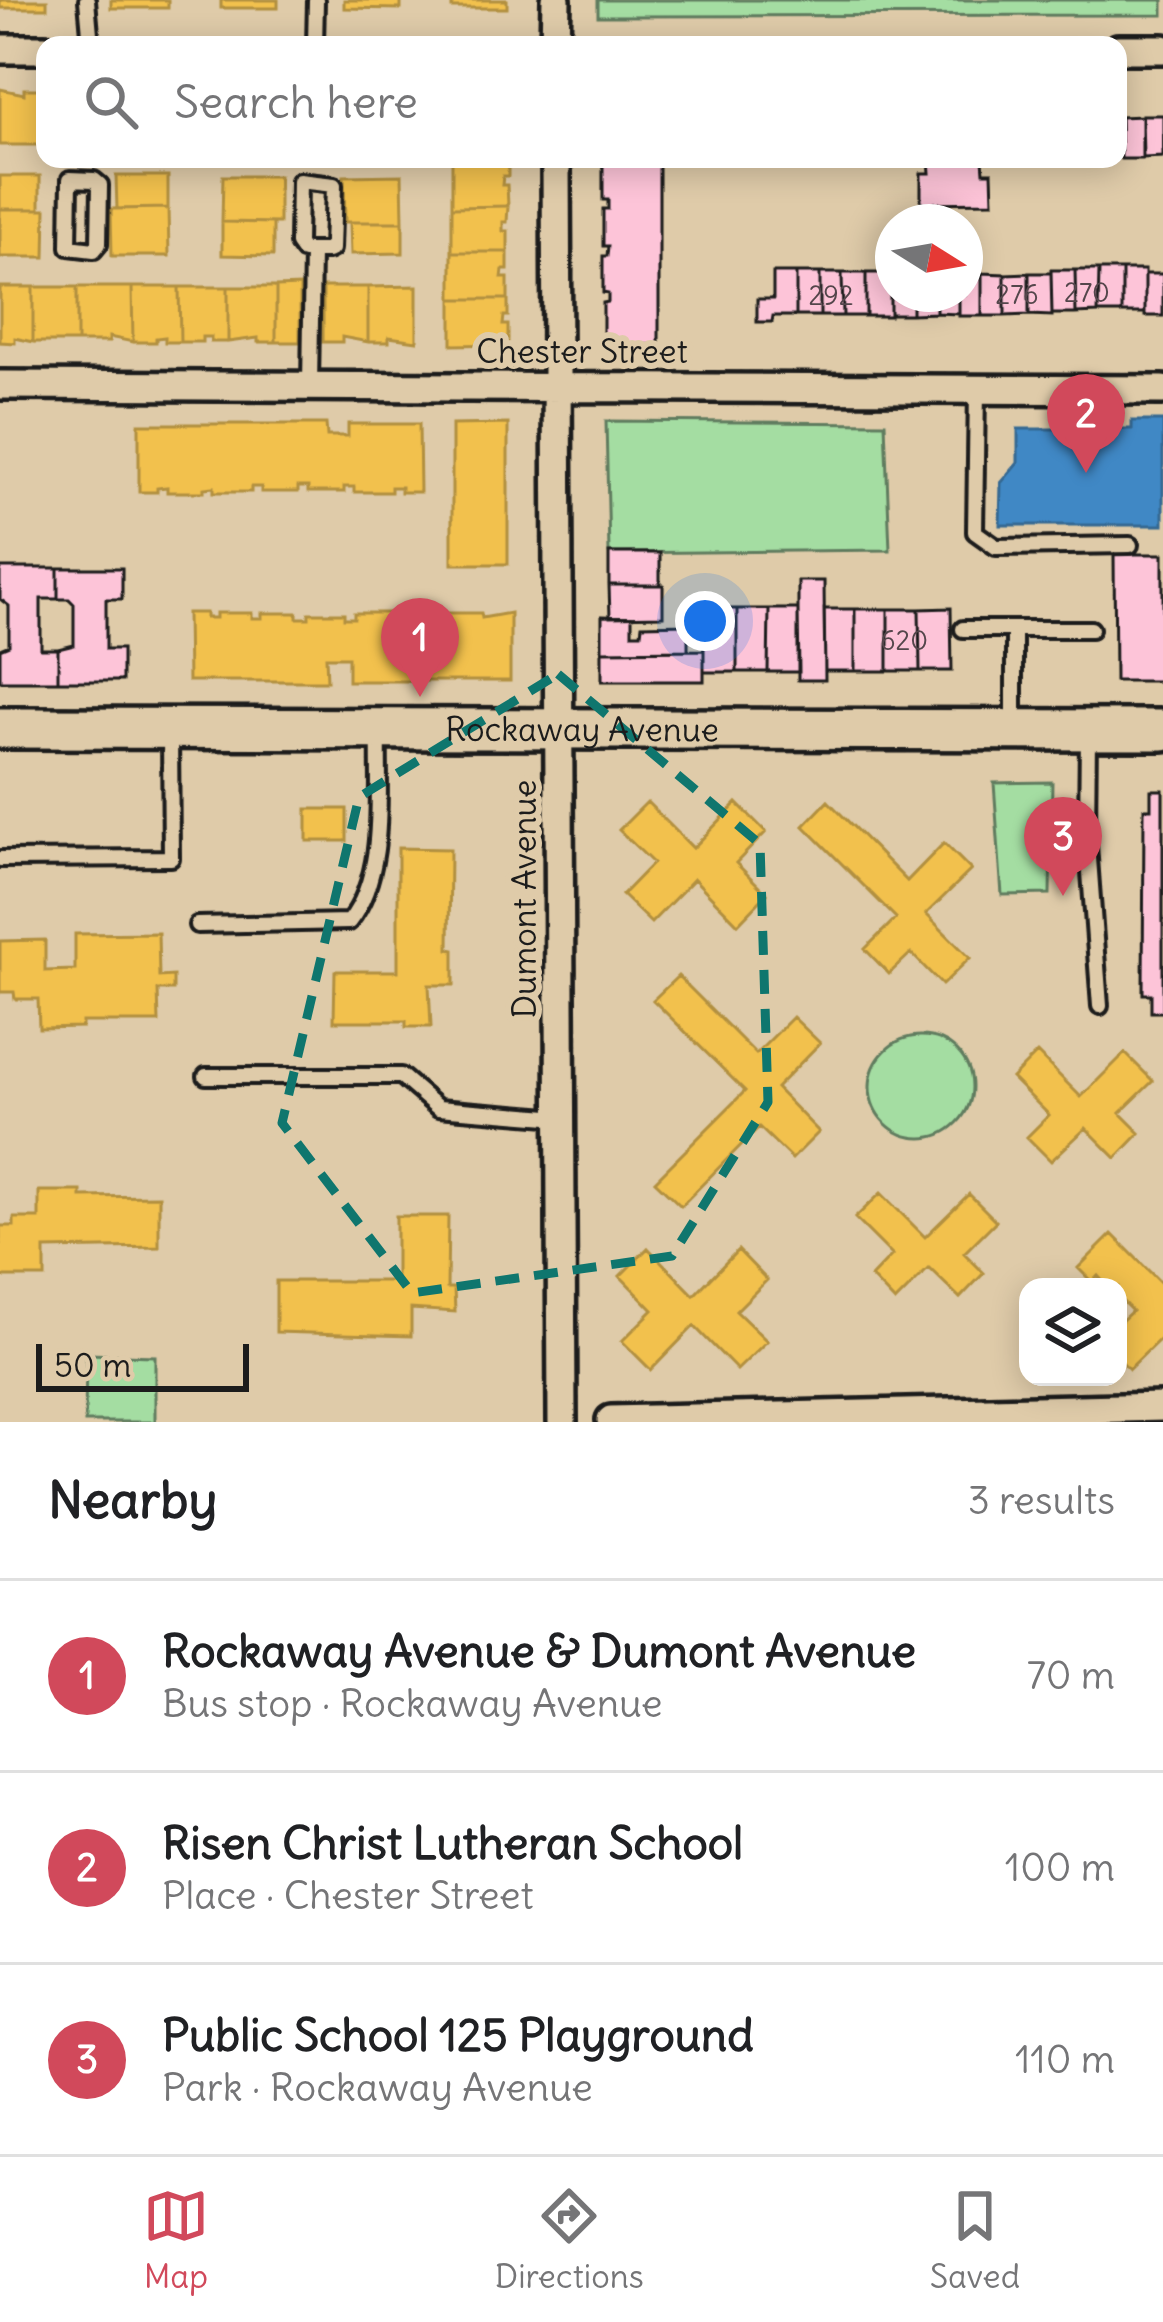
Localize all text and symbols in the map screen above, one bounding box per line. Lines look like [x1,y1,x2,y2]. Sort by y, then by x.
search box [36,36,1127,168]
icon: search [78,69,144,135]
text: Search here [174,74,418,130]
north arrow [875,204,983,312]
house number: 270 [1064,275,1110,309]
house number: 276 [995,277,1039,311]
house number: 292 [808,278,854,312]
street label: Chester Street [476,330,688,372]
pin: 2 [1047,374,1125,473]
your location [675,591,735,651]
pin: 1 [381,598,459,697]
house number: 620 [880,623,928,657]
street label: Rockaway Avenue [445,708,719,750]
street label: Dumont Avenue [503,780,545,1018]
pin: 3 [1024,797,1102,896]
map controls [1019,1278,1127,1386]
button: layers [1019,1278,1127,1386]
scale bar [36,1338,249,1391]
text: 50 m [54,1344,131,1386]
text: Nearby [48,1468,217,1532]
text: 3 results [968,1476,1115,1525]
text: Rockaway Avenue & Dumont Avenue [162,1623,916,1679]
text: 1 [79,1651,95,1700]
text: 70 m [1027,1651,1115,1700]
text: Bus stop · Rockaway Avenue [162,1679,663,1728]
text: Risen Christ Lutheran School [162,1815,743,1871]
text: 2 [76,1843,98,1892]
text: 100 m [1005,1843,1115,1892]
text: Place · Chester Street [162,1871,534,1920]
text: Public School 125 Playground [162,2007,754,2063]
text: 3 [76,2035,98,2084]
text: 110 m [1015,2035,1115,2084]
text: Park · Rockaway Avenue [162,2063,593,2112]
tab: Map [143,2183,209,2297]
tab: Directions [495,2183,644,2297]
tab: Saved [930,2183,1020,2297]

